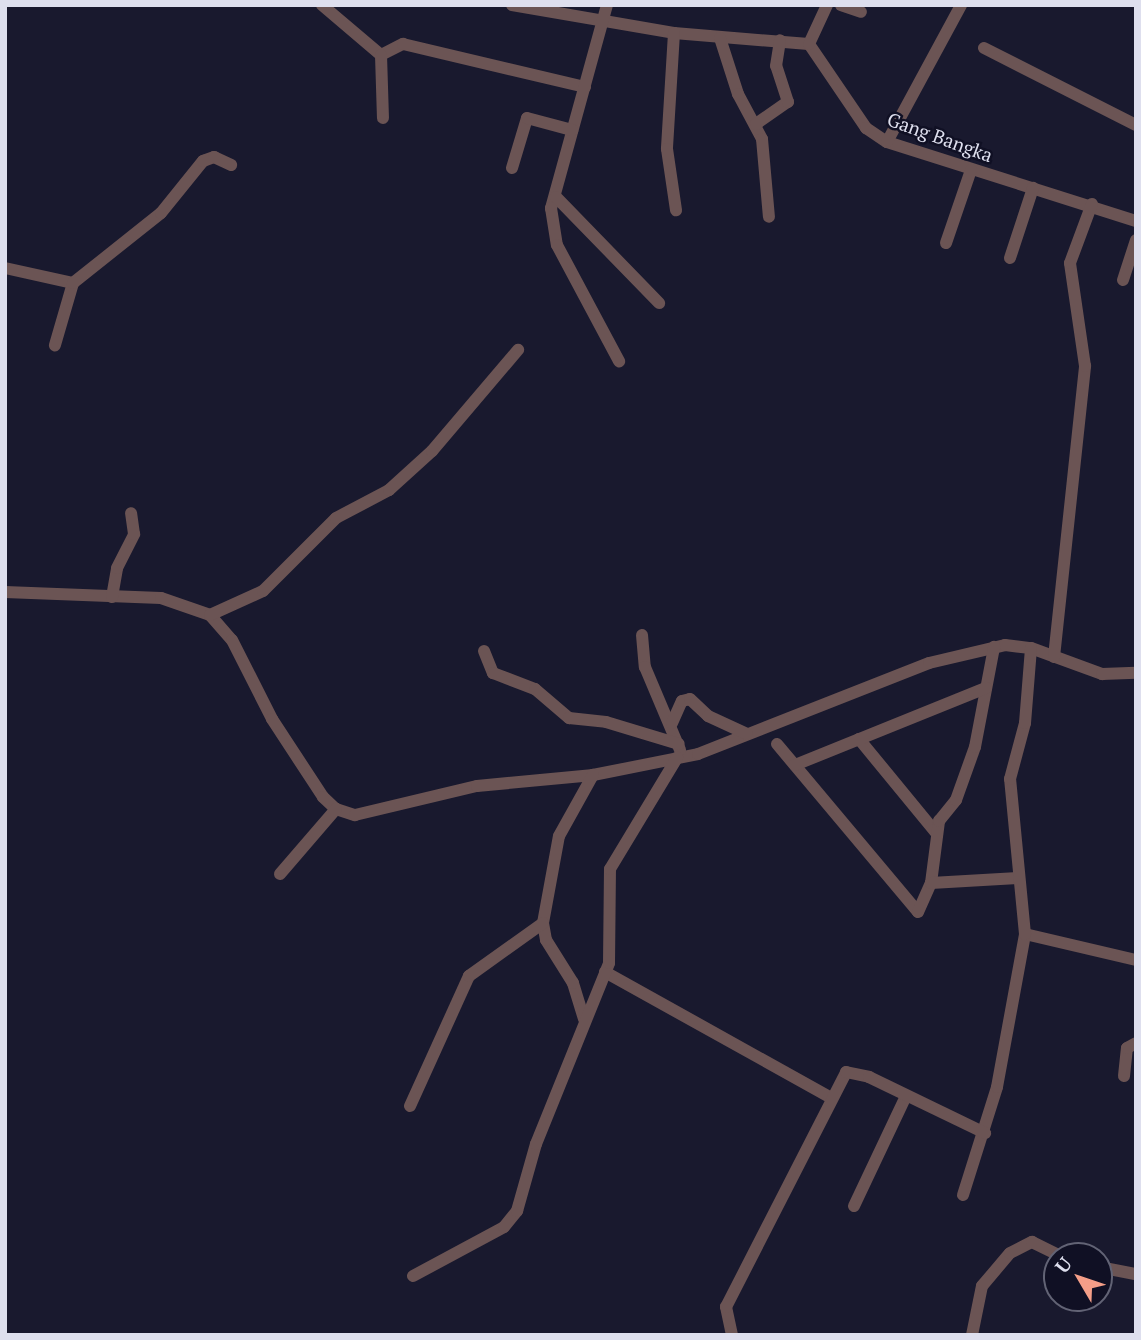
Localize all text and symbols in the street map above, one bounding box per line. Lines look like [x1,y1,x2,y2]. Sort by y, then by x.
street label: Gang Bangka [884,107,996,167]
north arrow [1043,1242,1113,1312]
text: U [1049,1252,1077,1278]

